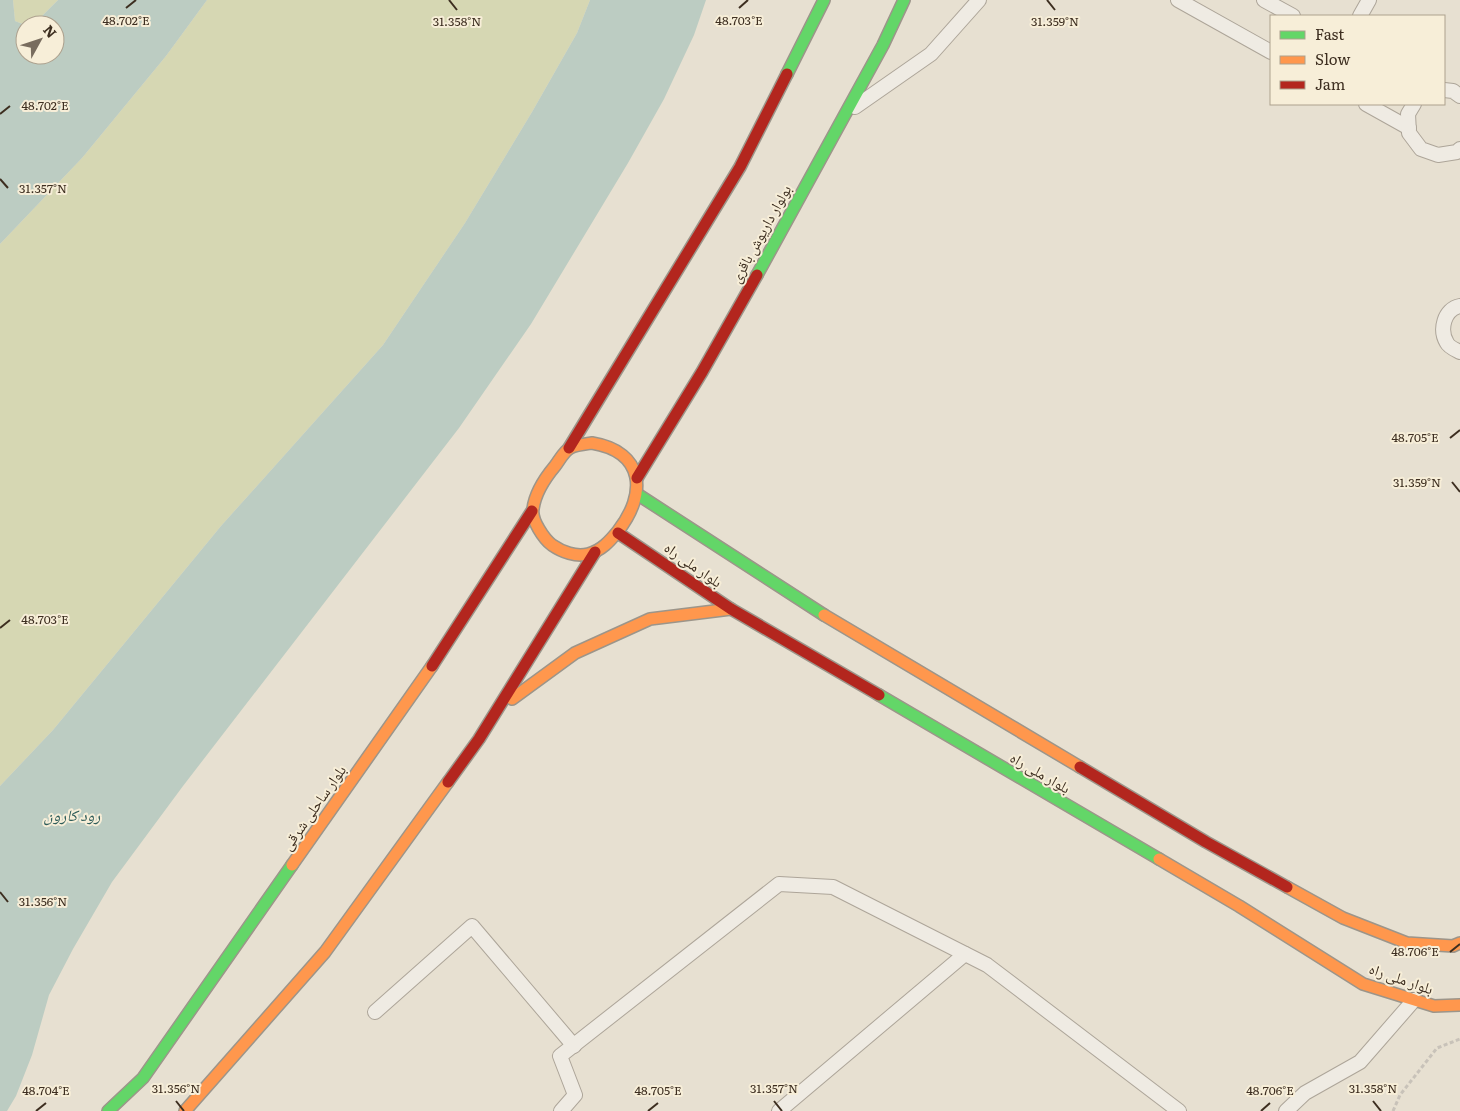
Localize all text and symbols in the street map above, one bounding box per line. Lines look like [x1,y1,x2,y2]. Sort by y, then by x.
text: 48.702°E [102,11,150,29]
text: 48.703°E [715,11,763,29]
text: 31.358°N [433,12,481,30]
text: 31.359°N [1031,12,1079,30]
north arrow [15,15,65,65]
legend [1270,15,1445,105]
text: N [39,20,62,42]
text: Fast [1315,22,1344,45]
text: Slow [1315,47,1350,70]
text: Jam [1315,72,1346,95]
text: 48.702°E [21,96,69,114]
text: 31.357°N [19,179,67,197]
street label: بولوار داریوش باقری [723,180,796,287]
text: 48.705°E [1391,428,1439,446]
text: 31.359°N [1393,473,1441,491]
street label: بلوار ملی راه [660,535,728,592]
text: 48.703°E [21,610,69,628]
street label: بلوار ملی راه [1006,745,1075,798]
street label: بلوار ساحلی شرقی [275,760,351,855]
water label: رود کارون [43,802,101,826]
text: 31.356°N [19,892,67,910]
text: 48.706°E [1391,942,1439,960]
street label: بلوار ملی راه [1366,956,1437,999]
text: 31.356°N [152,1079,200,1097]
text: 31.357°N [750,1079,798,1097]
text: 31.358°N [1349,1079,1397,1097]
text: 48.704°E [22,1081,70,1099]
text: 48.705°E [634,1081,682,1099]
text: 48.706°E [1246,1081,1294,1099]

